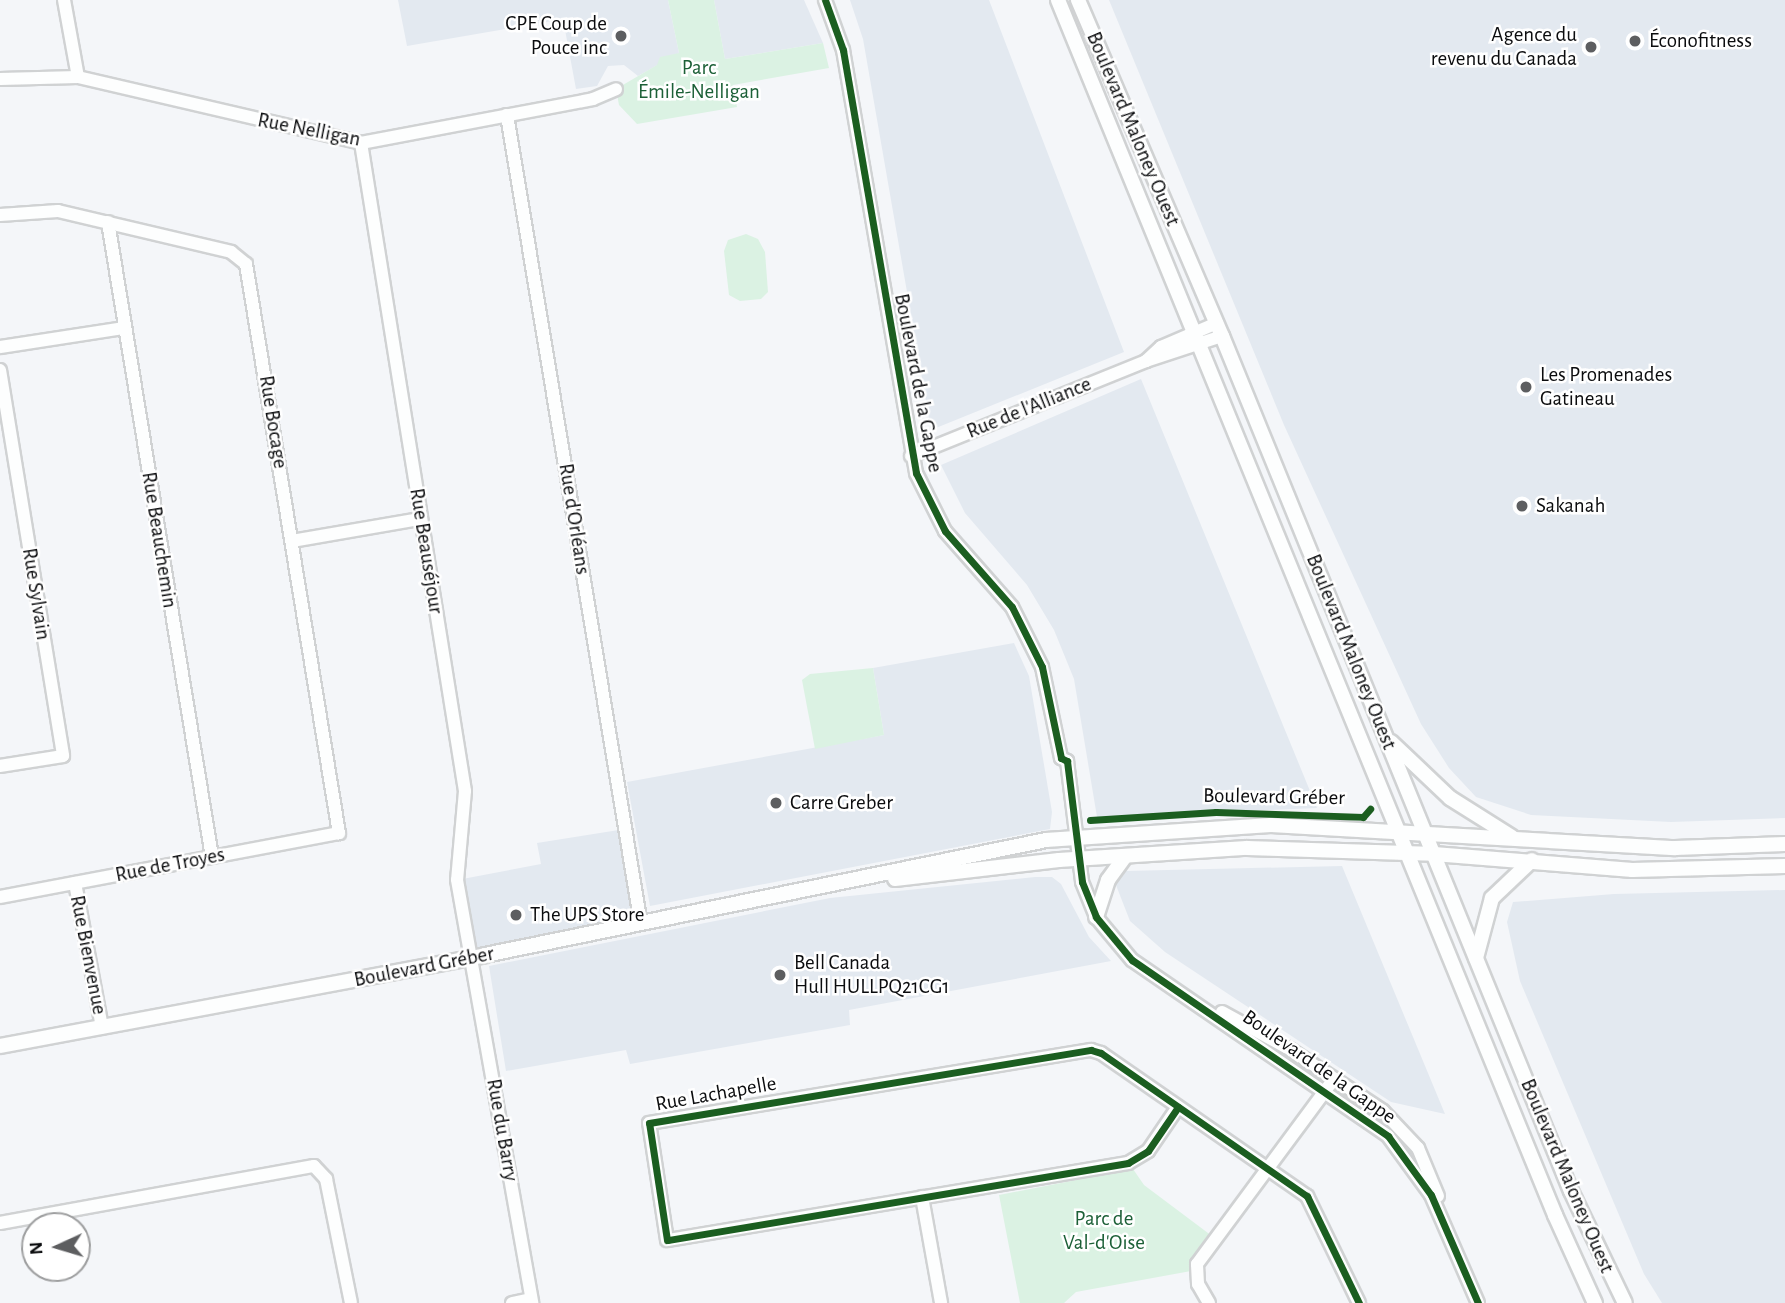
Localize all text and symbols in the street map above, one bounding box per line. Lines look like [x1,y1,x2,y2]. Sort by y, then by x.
place label: CPE Coup de Pouce inc [505,11,607,61]
place label: Agence du revenu du Canada [1431,22,1577,72]
marker: CPE Coup de Pouce inc [613,28,629,44]
street label: Boulevard Maloney Ouest [1081,28,1185,230]
place label: Éconofitness [1649,28,1752,54]
marker: Éconofitness [1627,33,1643,49]
marker: Agence du revenu du Canada [1583,39,1599,55]
park label: Parc Émile-Nelligan [638,55,760,105]
street label: Rue Nelligan [255,108,363,152]
street label: Boulevard de la Gappe [888,291,948,475]
place label: Les Promenades Gatineau [1540,362,1672,412]
street label: Rue de l'Alliance [963,372,1095,444]
street label: Rue Bocage [253,374,293,470]
marker: Les Promenades Gatineau [1518,379,1534,395]
street label: Rue d'Orléans [553,462,595,576]
street label: Rue Beauchemin [136,470,182,610]
street label: Rue Beauséjour [404,486,448,616]
place label: Sakanah [1536,493,1605,519]
marker: Sakanah [1514,498,1530,514]
street label: Rue Sylvain [16,546,56,642]
street label: Boulevard Maloney Ouest [1300,551,1402,753]
street label: Boulevard Gréber [1203,783,1345,811]
place label: Carre Greber [790,790,893,816]
marker: Carre Greber [768,795,784,811]
street label: Rue de Troyes [113,842,227,888]
street label: Rue Bienvenue [64,893,112,1017]
place label: The UPS Store [530,902,644,928]
marker: The UPS Store [508,907,524,923]
street label: Boulevard Gréber [352,941,496,993]
place label: Bell Canada Hull HULLPQ21CG1 [794,950,950,1000]
marker: Bell Canada Hull HULLPQ21CG1 [772,967,788,983]
street label: Boulevard de la Gappe [1237,1005,1401,1129]
street label: Rue Lachapelle [653,1071,779,1117]
street label: Boulevard Maloney Ouest [1515,1075,1619,1277]
street label: Rue du Barry [481,1077,523,1183]
park label: Parc de Val-d'Oise [1063,1206,1145,1256]
north arrow [21,1212,91,1282]
text: N [27,1241,46,1256]

